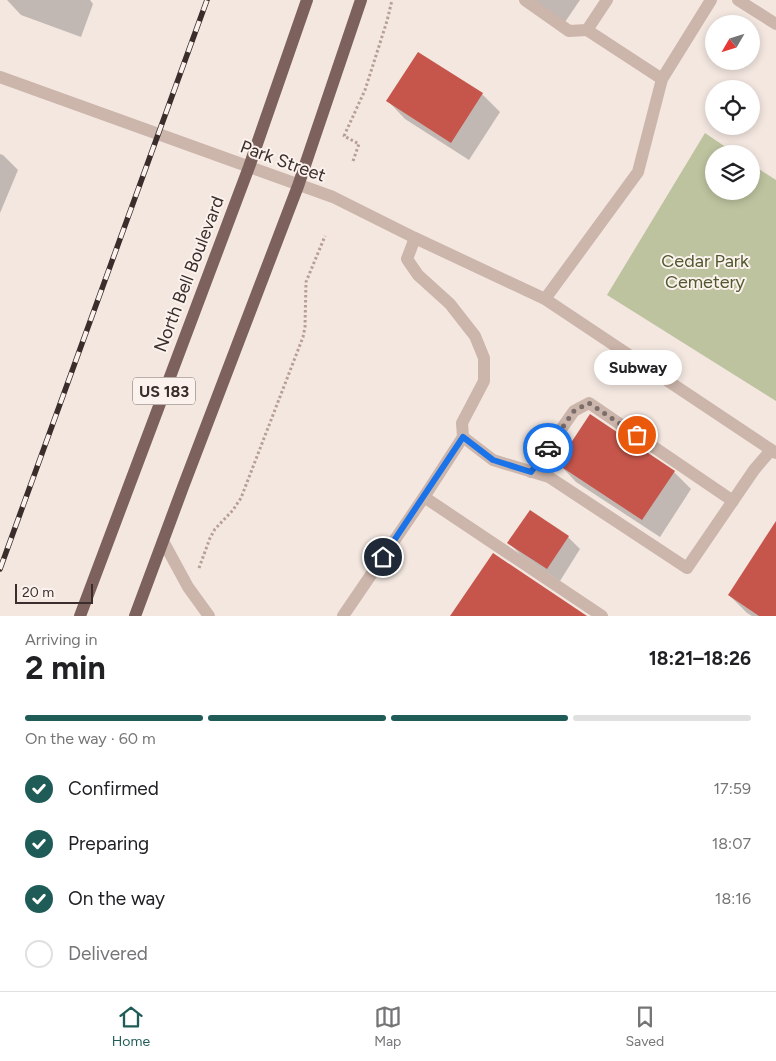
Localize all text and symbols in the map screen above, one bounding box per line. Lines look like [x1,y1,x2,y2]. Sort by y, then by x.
north arrow [705,15,760,70]
map controls [705,15,760,200]
button: locate [705,80,760,135]
street label: Park Street [237,135,329,187]
button: layers [705,145,760,200]
street label: North Bell Boulevard [149,193,229,355]
park label: Cedar Park Cemetery [661,250,749,293]
callout: Subway [593,350,681,385]
text: Subway [609,358,667,377]
road number: US 183 [133,378,195,404]
pin [616,414,658,456]
icon: bag [623,421,651,449]
courier [523,423,573,473]
icon: car [534,434,562,462]
pin [362,536,404,578]
icon: home [369,543,397,571]
scale bar [15,581,92,604]
text: 20 m [22,584,54,601]
text: Arriving in [25,630,97,649]
text: 18:21–18:26 [649,647,751,670]
text: 2 min [25,649,106,687]
text: On the way · 60 m [25,729,156,748]
icon: check [25,775,53,803]
text: Confirmed [68,777,159,800]
text: 17:59 [713,779,751,798]
icon: check [25,830,53,858]
text: Preparing [68,832,149,855]
text: 18:07 [712,834,751,853]
icon: check [25,885,53,913]
text: On the way [68,887,165,910]
text: 18:16 [715,889,751,908]
text: Delivered [68,942,148,965]
tab: Home [112,1003,150,1050]
tab: Map [374,1003,402,1050]
tab: Saved [626,1003,664,1050]

